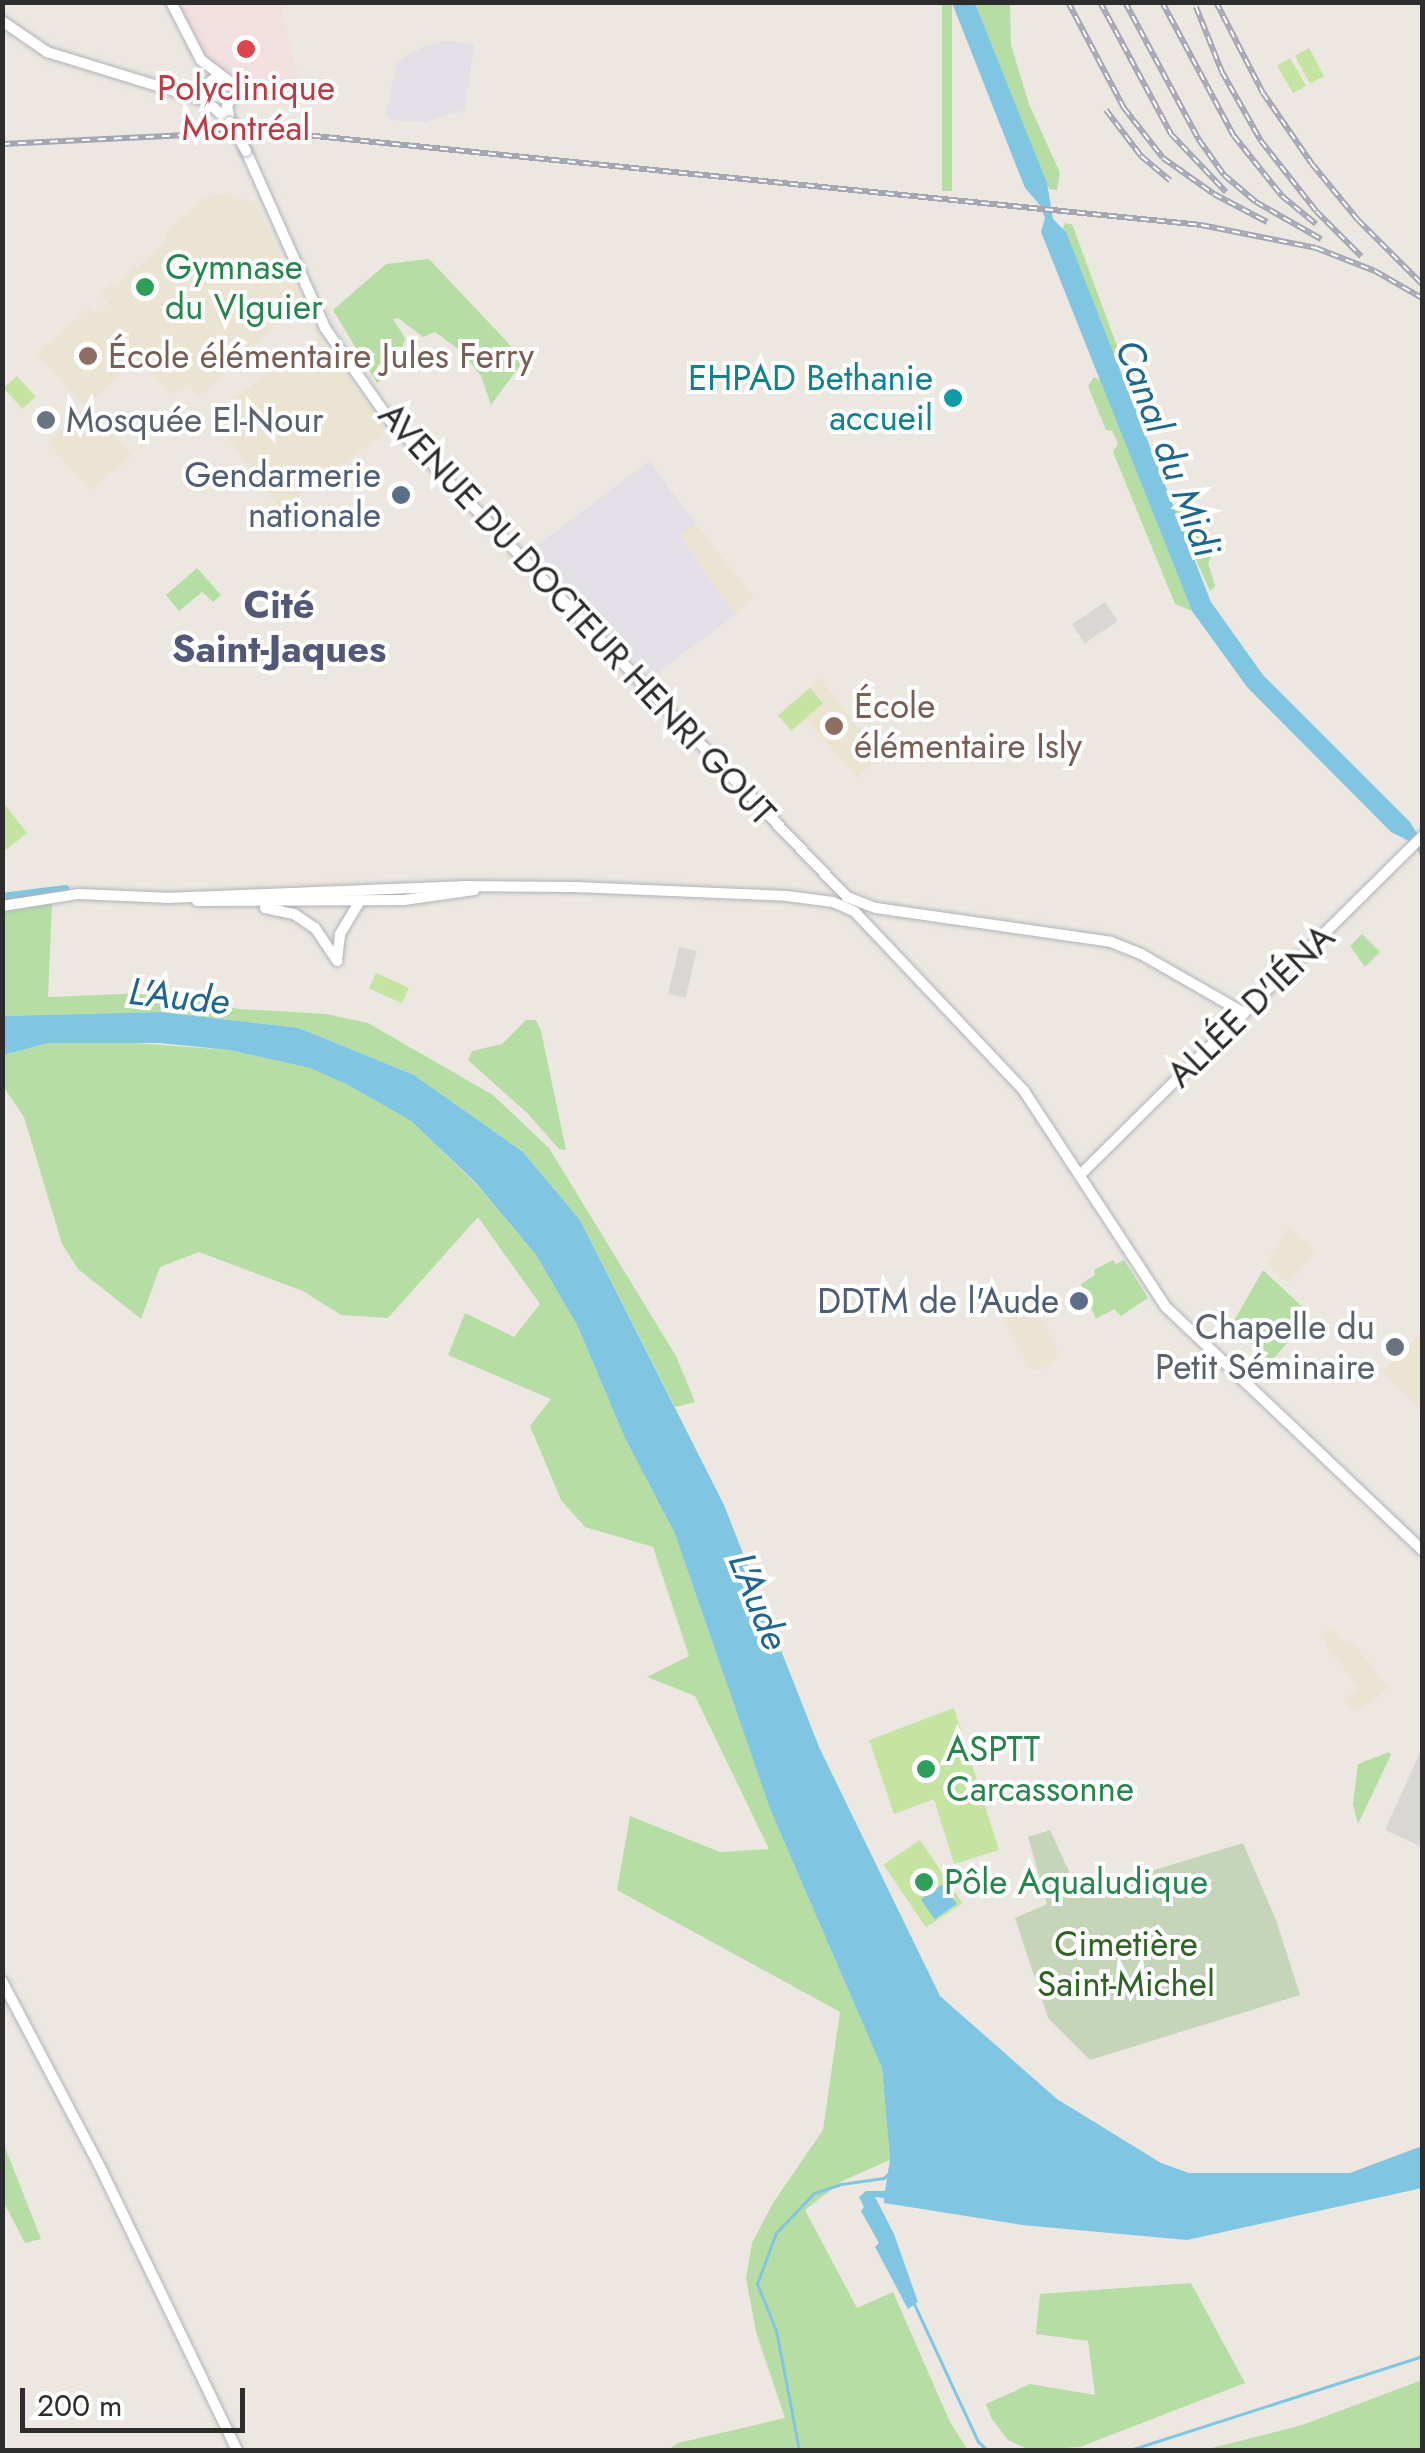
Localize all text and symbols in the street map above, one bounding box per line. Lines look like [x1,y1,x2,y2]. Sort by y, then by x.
marker: Polyclinique Montréal [233,36,259,62]
place label: Polyclinique Montréal [157,67,335,149]
place label: Gymnase du VIguier [165,246,323,328]
marker: Gymnase du VIguier [134,276,156,298]
water label: Canal du Midi [1106,333,1230,563]
place label: École élémentaire Jules Ferry [108,335,534,377]
marker: École élémentaire Jules Ferry [77,345,99,367]
place label: EHPAD Bethanie accueil [688,357,933,439]
marker: EHPAD Bethanie accueil [942,387,964,409]
street label: AVENUE DU DOCTEUR HENRI GOUT [370,394,784,834]
place label: Mosquée El-Nour [66,399,324,441]
marker: Mosquée El-Nour [35,409,57,431]
place label: Gendarmerie nationale [184,454,381,536]
marker: Gendarmerie nationale [390,484,412,506]
district label: Cité Saint-Jaques [172,582,386,672]
place label: École élémentaire Isly [854,685,1082,767]
marker: École élémentaire Isly [823,715,845,737]
street label: ALLÉE D'IÉNA [1159,916,1343,1096]
water label: L'Aude [126,968,232,1024]
place label: DDTM de l'Aude [817,1280,1059,1322]
marker: DDTM de l'Aude [1068,1290,1090,1312]
place label: Chapelle du Petit Séminaire [1155,1306,1375,1388]
marker: Chapelle du Petit Séminaire [1384,1336,1406,1358]
water label: L'Aude [719,1546,799,1656]
place label: ASPTT Carcassonne [946,1728,1134,1810]
marker: ASPTT Carcassonne [915,1758,937,1780]
place label: Pôle Aqualudique [944,1861,1208,1903]
marker: Pôle Aqualudique [913,1871,935,1893]
park label: Cimetière Saint-Michel [1037,1923,1215,2005]
scale bar [25,2368,250,2430]
text: 200 m [37,2384,122,2427]

